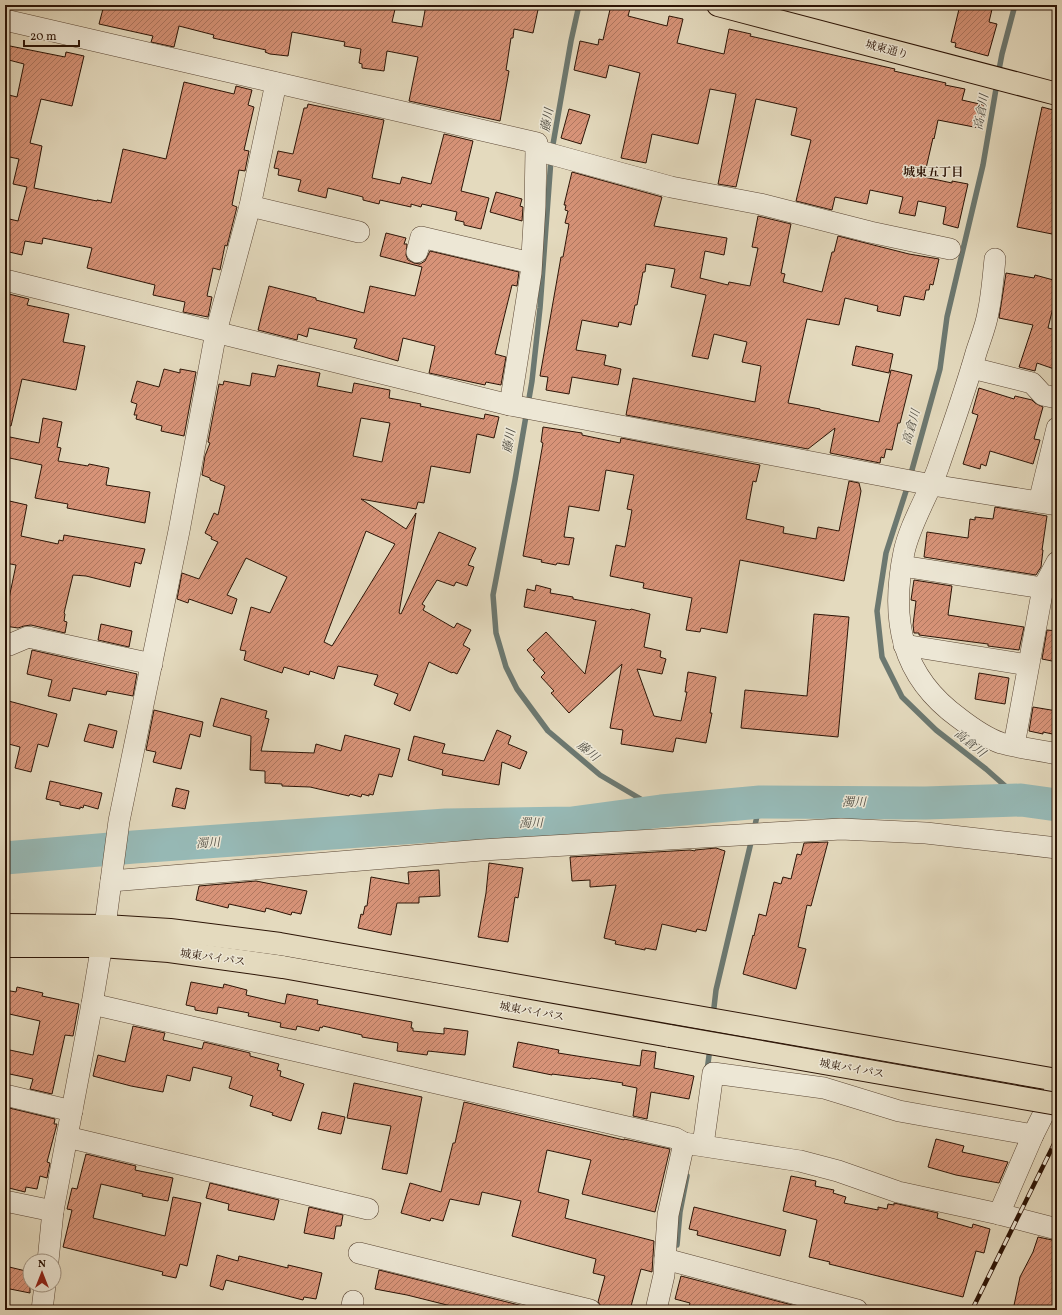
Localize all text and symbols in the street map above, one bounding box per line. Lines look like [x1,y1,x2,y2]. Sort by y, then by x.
scale bar [24,22,79,48]
text: 20 m [30,29,57,45]
street label: 城東通り [863,38,910,63]
water label: 高倉川 [971,91,993,131]
water label: 藤川 [538,105,558,133]
district label: 城東五丁目 [903,165,963,181]
water label: 高倉川 [899,406,925,447]
water label: 藤川 [500,426,520,454]
water label: 高倉川 [950,726,990,763]
water label: 藤川 [573,738,603,767]
water label: 濁川 [842,795,868,811]
water label: 濁川 [519,816,545,832]
water label: 濁川 [196,835,223,853]
street label: 城東バイパス [179,946,246,970]
street label: 城東バイパス [498,999,565,1026]
street label: 城東バイパス [818,1056,885,1083]
north arrow [22,1253,62,1293]
text: N [38,1257,46,1272]

